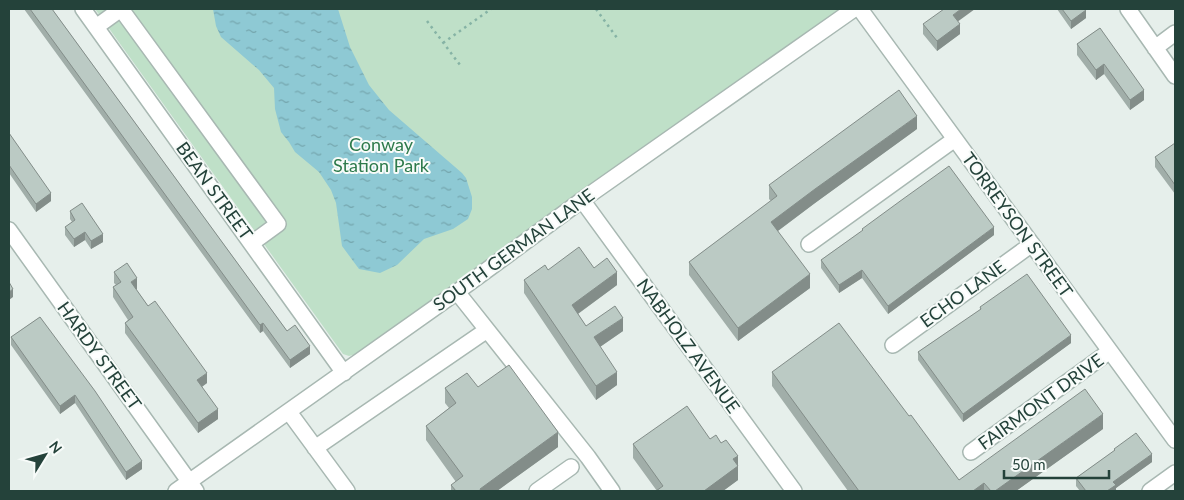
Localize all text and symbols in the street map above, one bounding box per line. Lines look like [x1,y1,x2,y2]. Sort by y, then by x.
park label: Conway Station Park [333,133,430,176]
street label: BEAN STREET [172,137,258,244]
street label: TORREYSON STREET [958,148,1078,302]
street label: SOUTH GERMAN LANE [428,183,598,315]
street label: ECHO LANE [915,255,1010,332]
street label: NABHOLZ AVENUE [633,274,745,417]
street label: HARDY STREET [53,297,147,414]
street label: FAIRMONT DRIVE [973,348,1107,454]
north arrow [20,430,70,480]
text: N [46,437,66,456]
scale bar [1004,448,1109,480]
text: 50 m [1012,455,1046,473]

